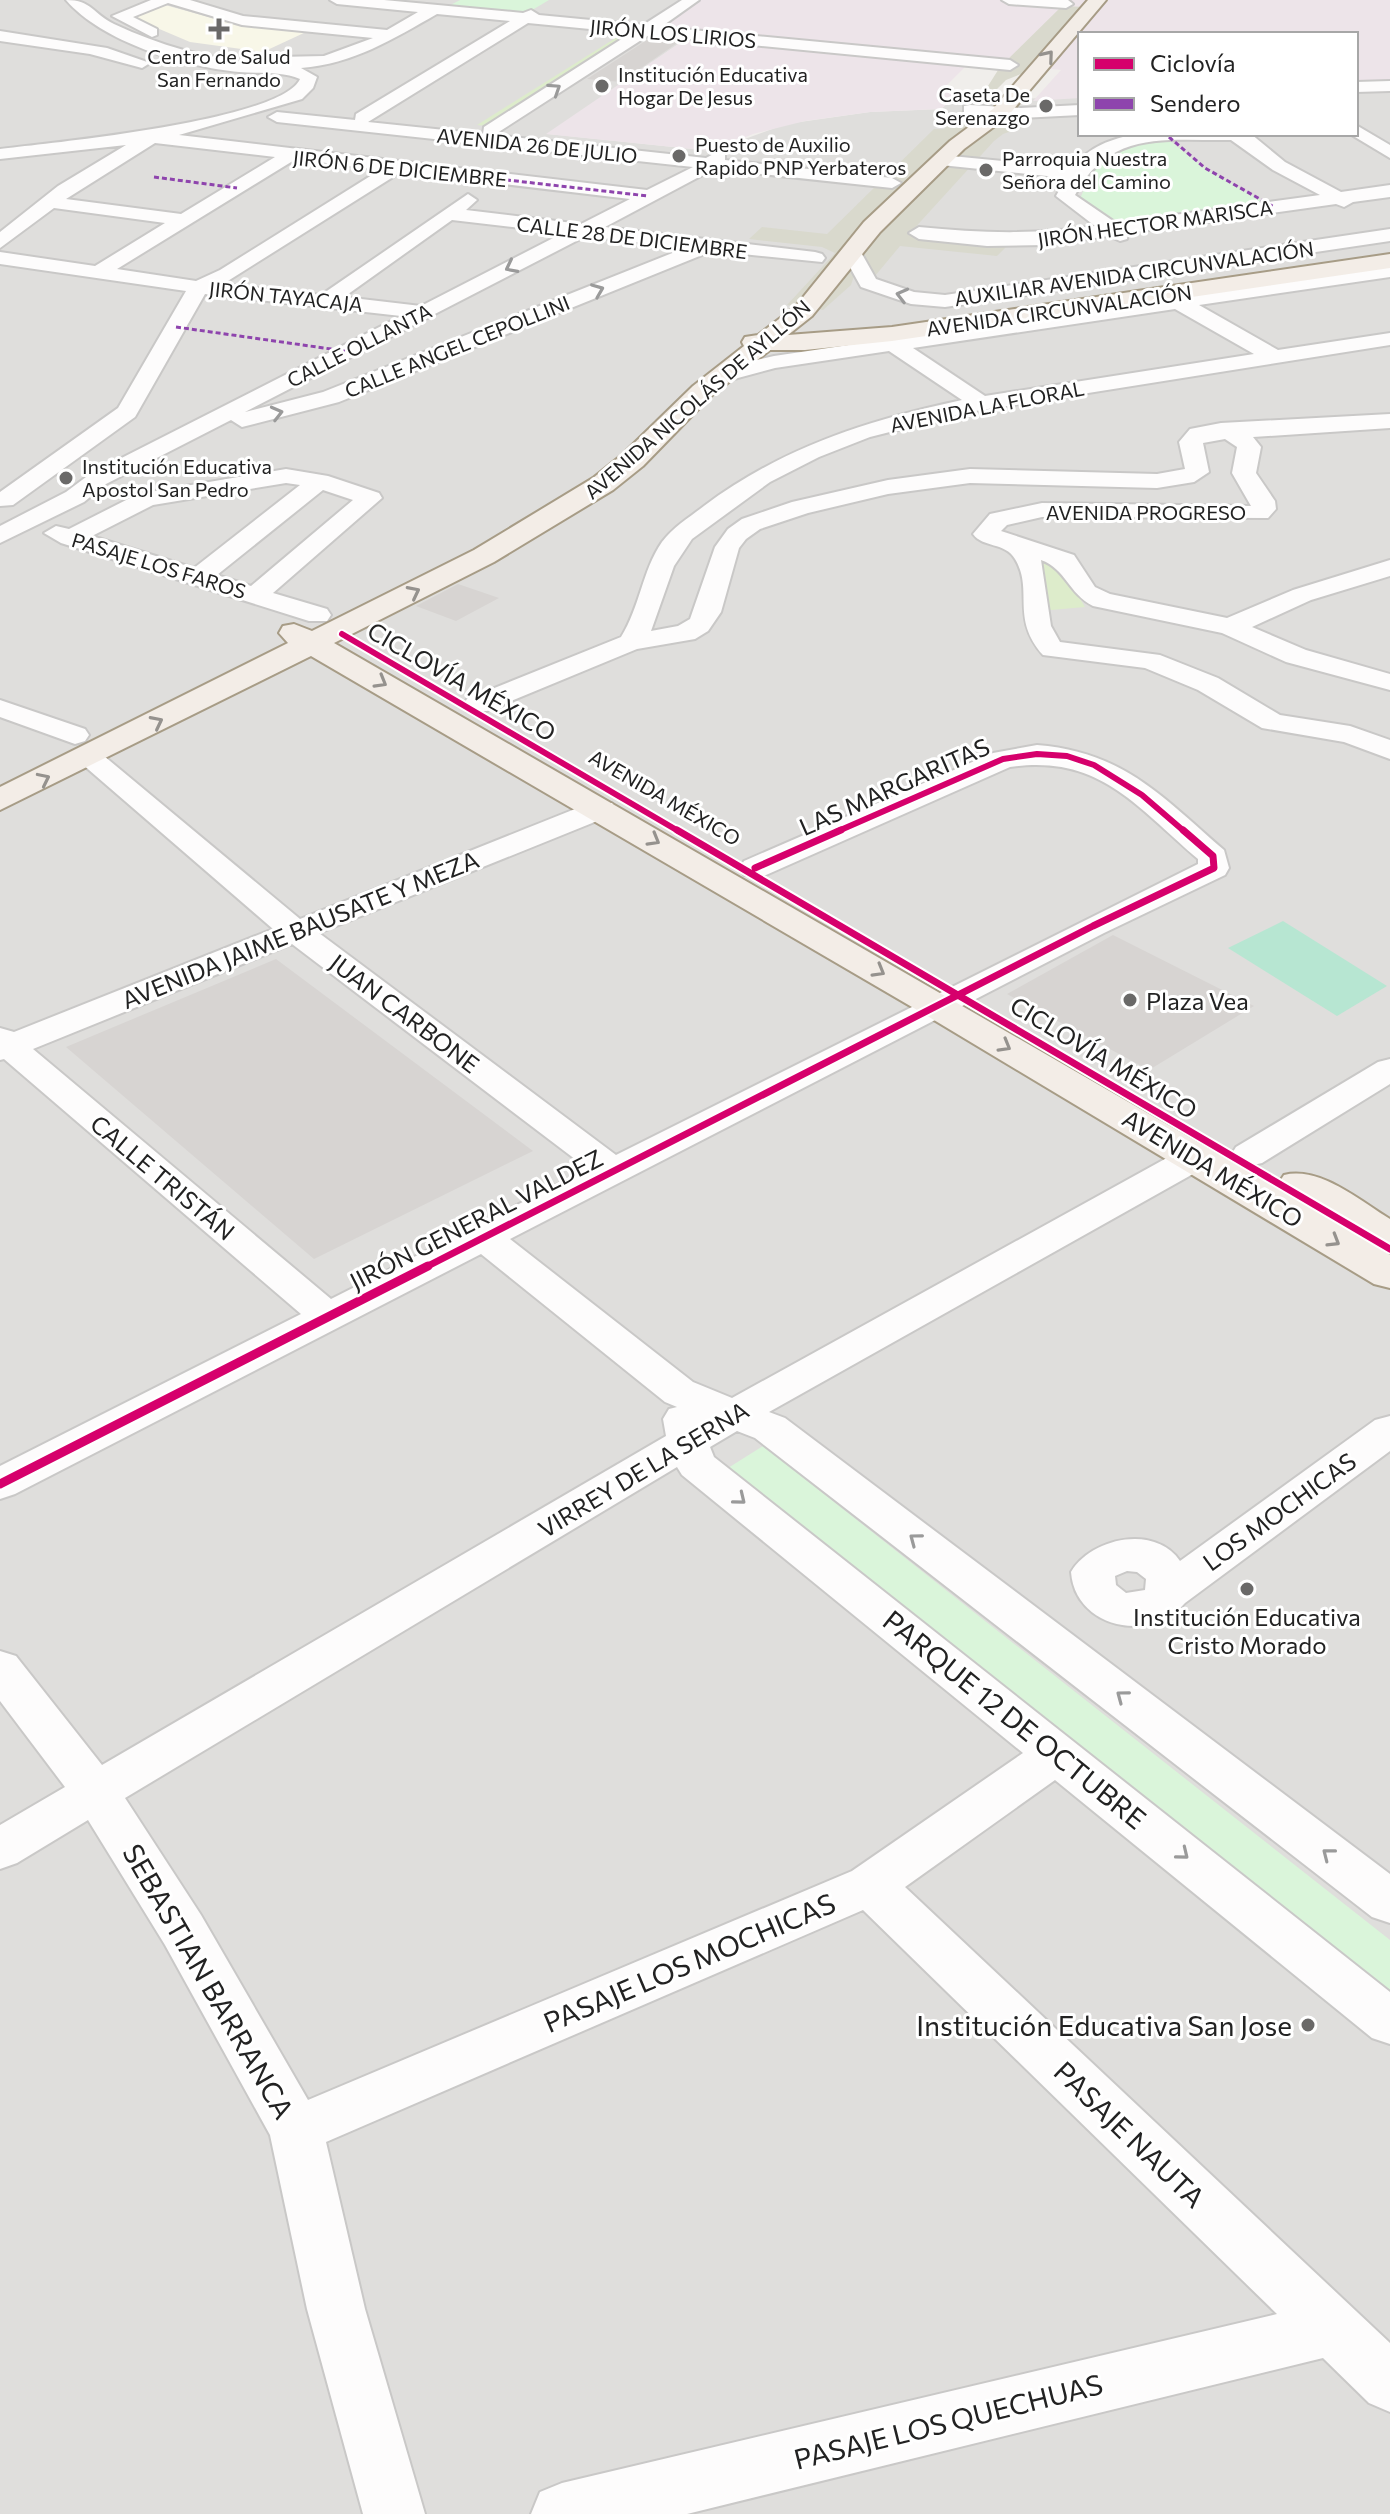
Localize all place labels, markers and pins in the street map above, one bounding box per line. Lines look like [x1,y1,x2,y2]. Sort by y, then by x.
marker: Centro de Salud San Fernando [208,18,230,40]
place label: Centro de Salud San Fernando [147,44,291,91]
place label: Institución Educativa Hogar De Jesus [618,62,808,109]
marker: Institución Educativa Hogar De Jesus [593,77,611,95]
place label: Caseta De Serenazgo [935,82,1030,129]
marker: Caseta De Serenazgo [1037,97,1055,115]
place label: Puesto de Auxilio Rapido PNP Yerbateros [695,132,906,179]
place label: Parroquia Nuestra Señora del Camino [1002,146,1171,193]
marker: Puesto de Auxilio Rapido PNP Yerbateros [670,147,688,165]
marker: Parroquia Nuestra Señora del Camino [977,161,995,179]
place label: Institución Educativa Apostol San Pedro [82,454,272,501]
marker: Institución Educativa Apostol San Pedro [57,469,75,487]
place label: Plaza Vea [1146,986,1249,1015]
marker: Plaza Vea [1121,991,1139,1009]
marker: Institución Educativa Cristo Morado [1238,1580,1256,1598]
place label: Institución Educativa Cristo Morado [1133,1602,1361,1659]
place label: Institución Educativa San Jose [916,2008,1292,2042]
marker: Institución Educativa San Jose [1299,2016,1317,2034]

